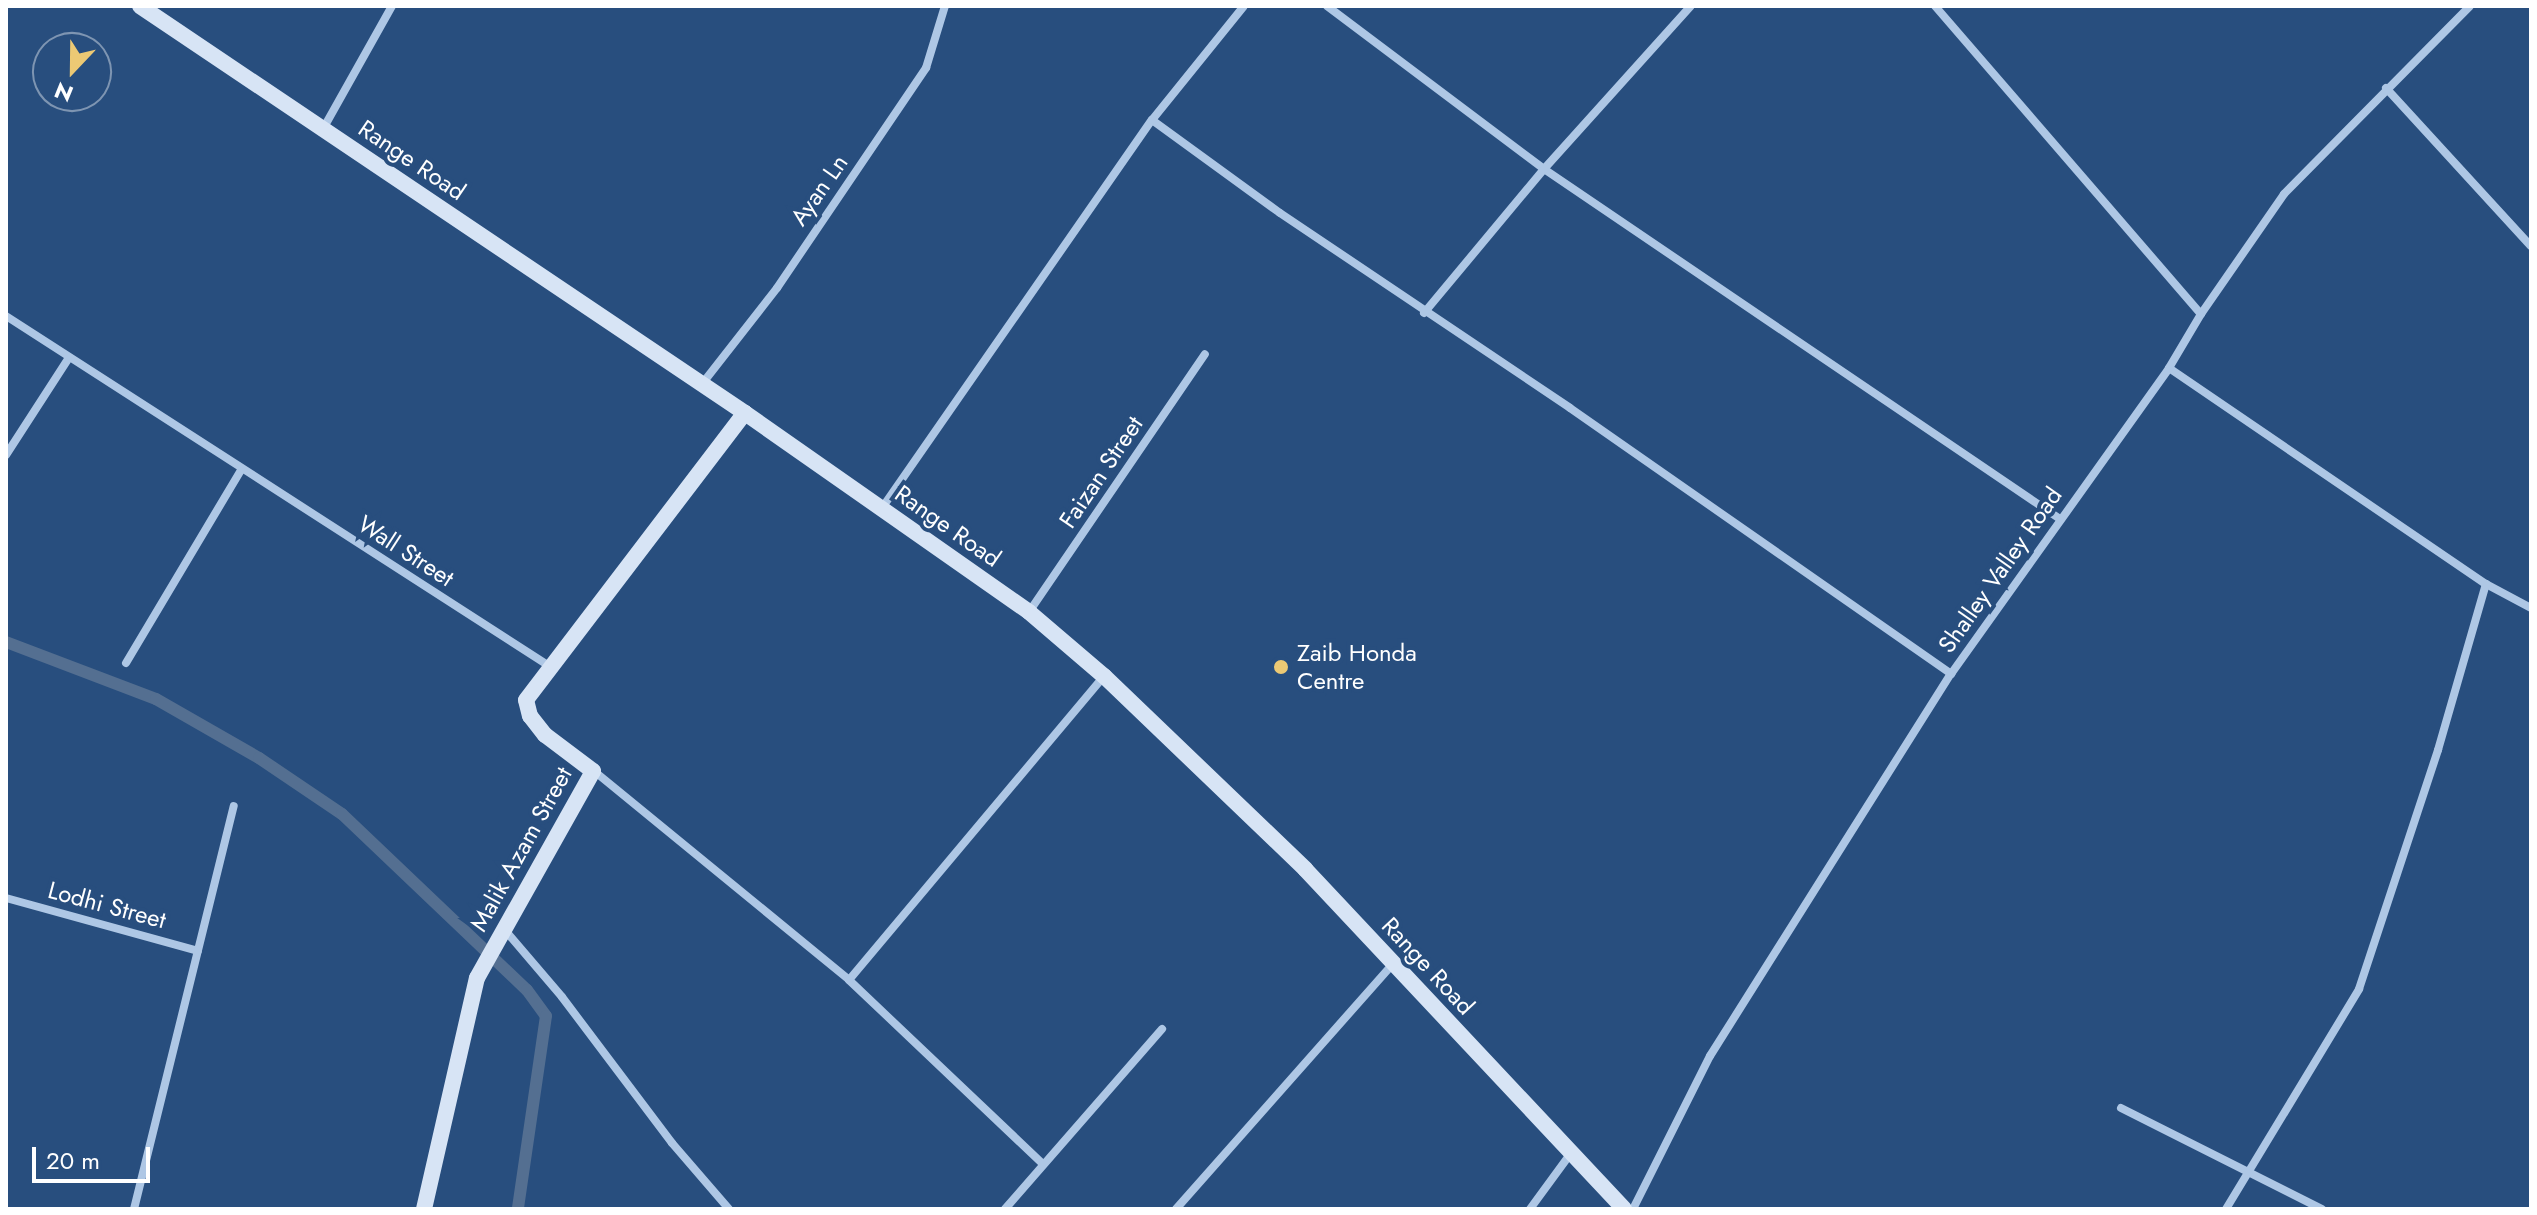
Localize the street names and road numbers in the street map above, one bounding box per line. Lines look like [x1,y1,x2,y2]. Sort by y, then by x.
street label: Range Road [353,114,471,206]
street label: Ayan Ln [784,149,854,231]
street label: Faizan Street [1053,411,1149,533]
street label: Range Road [890,479,1006,573]
street label: Shalley Valley Road [1932,482,2068,658]
street label: Wall Street [353,509,459,593]
street label: Malik Azam Street [464,762,578,936]
street label: Lodhi Street [45,875,169,935]
street label: Range Road [1376,911,1480,1021]

